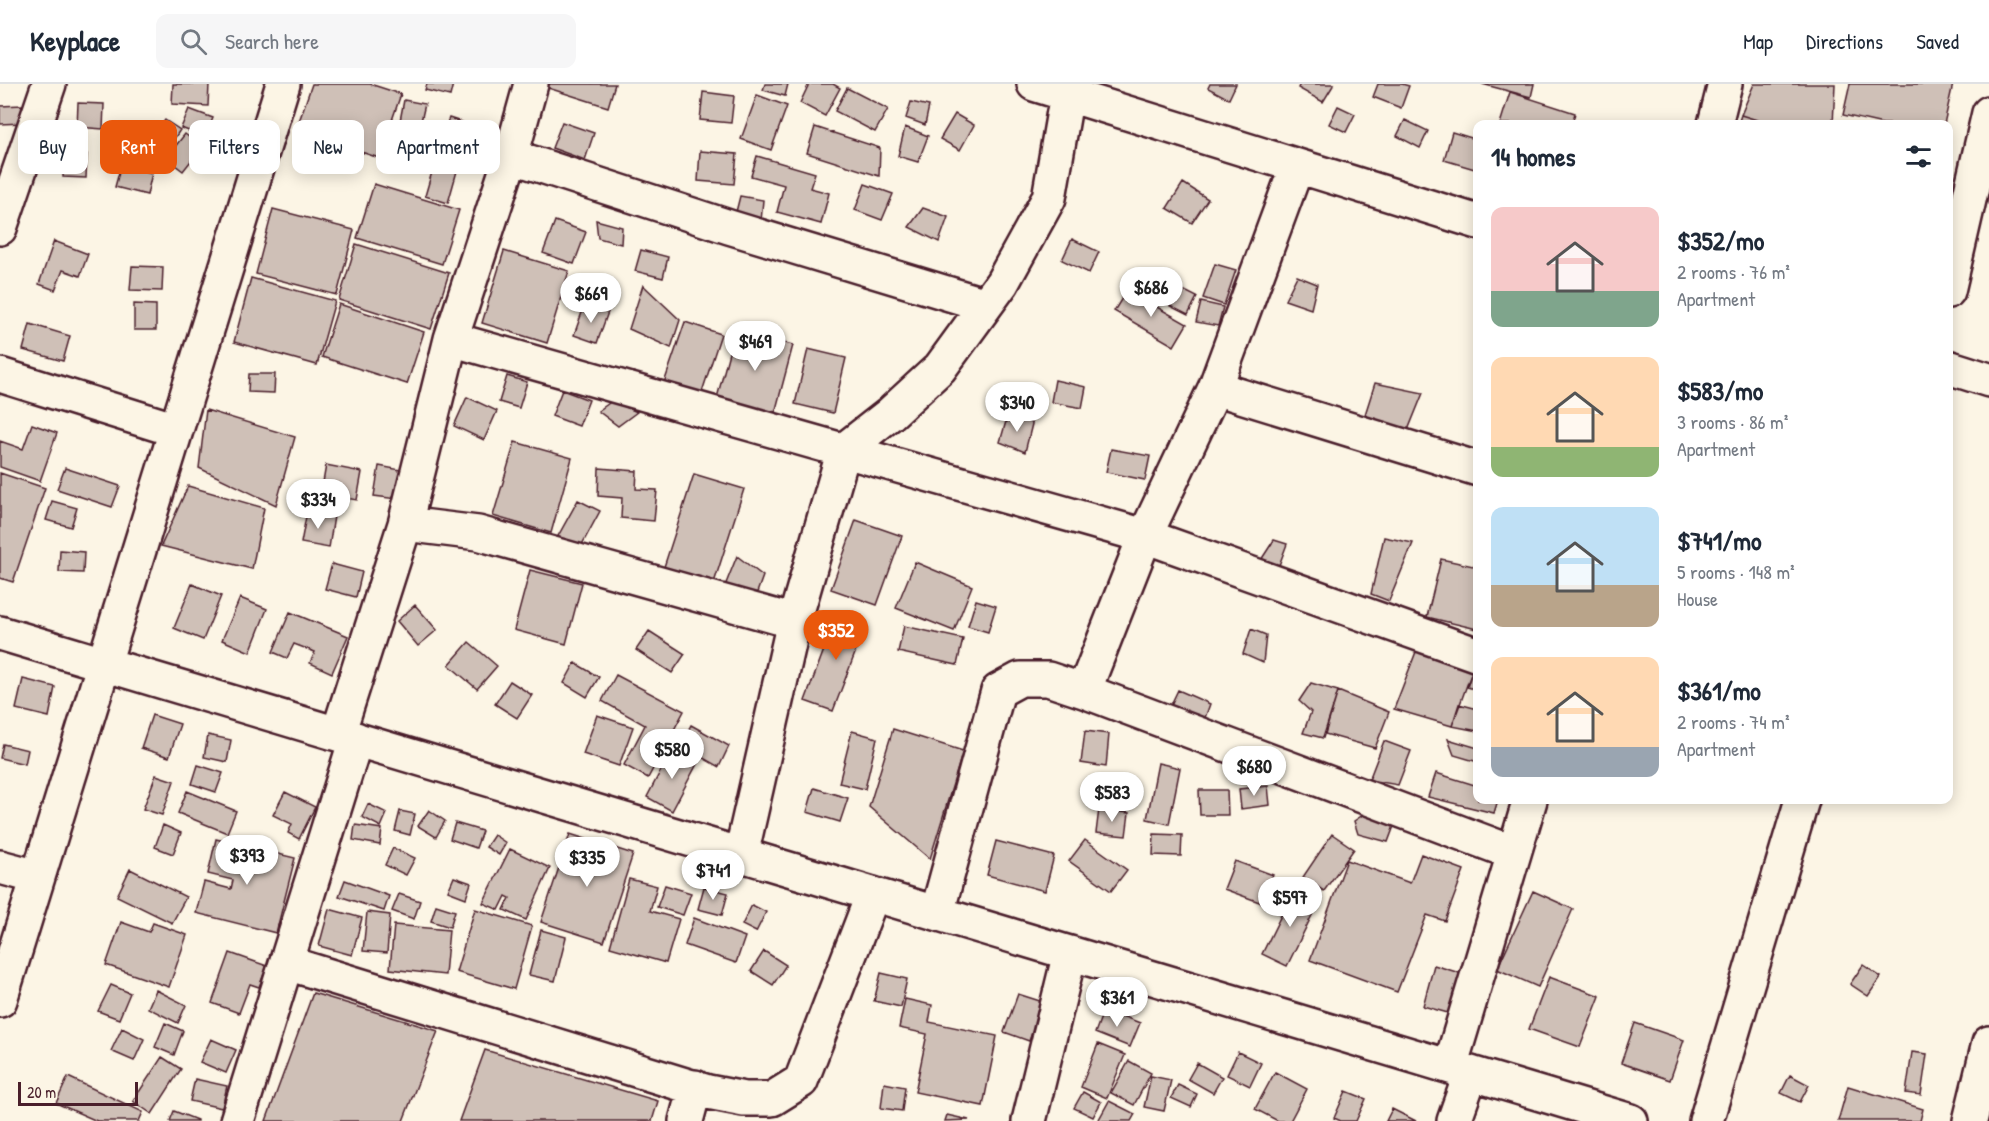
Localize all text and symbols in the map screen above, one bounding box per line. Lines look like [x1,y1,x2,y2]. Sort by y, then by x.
search box [156,14,576,68]
text: Keyplace [30,22,120,60]
icon: search [177,25,210,58]
text: Search here [225,26,319,56]
text: Map [1743,27,1773,56]
text: Directions [1806,27,1883,56]
text: Saved [1916,27,1959,56]
chip: Buy [18,120,88,174]
chip: Rent [100,120,177,174]
chip: Filters [189,120,280,174]
chip: New [292,120,364,174]
chip: Apartment [376,120,500,174]
text: 14 homes [1491,139,1576,174]
icon: filters [1902,140,1935,173]
text: $352/mo [1677,223,1764,258]
icon: home [1539,231,1611,303]
text: 2 rooms · 76 m² [1677,258,1790,285]
pin: $686 [1115,267,1187,318]
pin: $669 [555,273,627,324]
text: $686 [1134,273,1168,300]
text: $669 [574,279,608,306]
text: Apartment [1677,285,1755,312]
pin: $469 [719,321,791,372]
text: $469 [739,327,771,354]
text: $583/mo [1677,373,1763,408]
icon: home [1539,381,1611,453]
pin: $340 [981,382,1053,433]
text: $340 [999,388,1035,415]
text: 3 rooms · 86 m² [1677,408,1788,435]
text: Apartment [1677,435,1755,462]
pin: $334 [282,479,354,530]
text: $334 [300,485,336,512]
text: $741/mo [1677,523,1761,558]
icon: home [1539,531,1611,603]
text: 5 rooms · 148 m² [1677,558,1795,585]
text: House [1677,585,1718,612]
pin: $352 [800,610,872,661]
text: $352 [818,616,854,643]
text: $361/mo [1677,673,1761,708]
icon: home [1539,681,1611,753]
text: 2 rooms · 74 m² [1677,708,1789,735]
pin: $580 [636,729,708,780]
text: $580 [654,735,690,762]
text: Apartment [1677,735,1755,762]
pin: $680 [1218,746,1290,797]
text: $680 [1236,752,1272,779]
pin: $583 [1076,772,1148,823]
text: $583 [1094,778,1130,805]
pin: $393 [211,835,283,886]
pin: $335 [551,837,623,888]
text: $393 [229,841,265,868]
text: $335 [569,843,605,870]
pin: $741 [677,850,749,901]
text: $741 [696,856,730,883]
pin: $597 [1254,877,1326,928]
text: $597 [1272,883,1308,910]
pin: $361 [1081,977,1153,1028]
text: $361 [1100,983,1134,1010]
scale bar [18,1079,138,1106]
text: 20 m [27,1081,56,1103]

